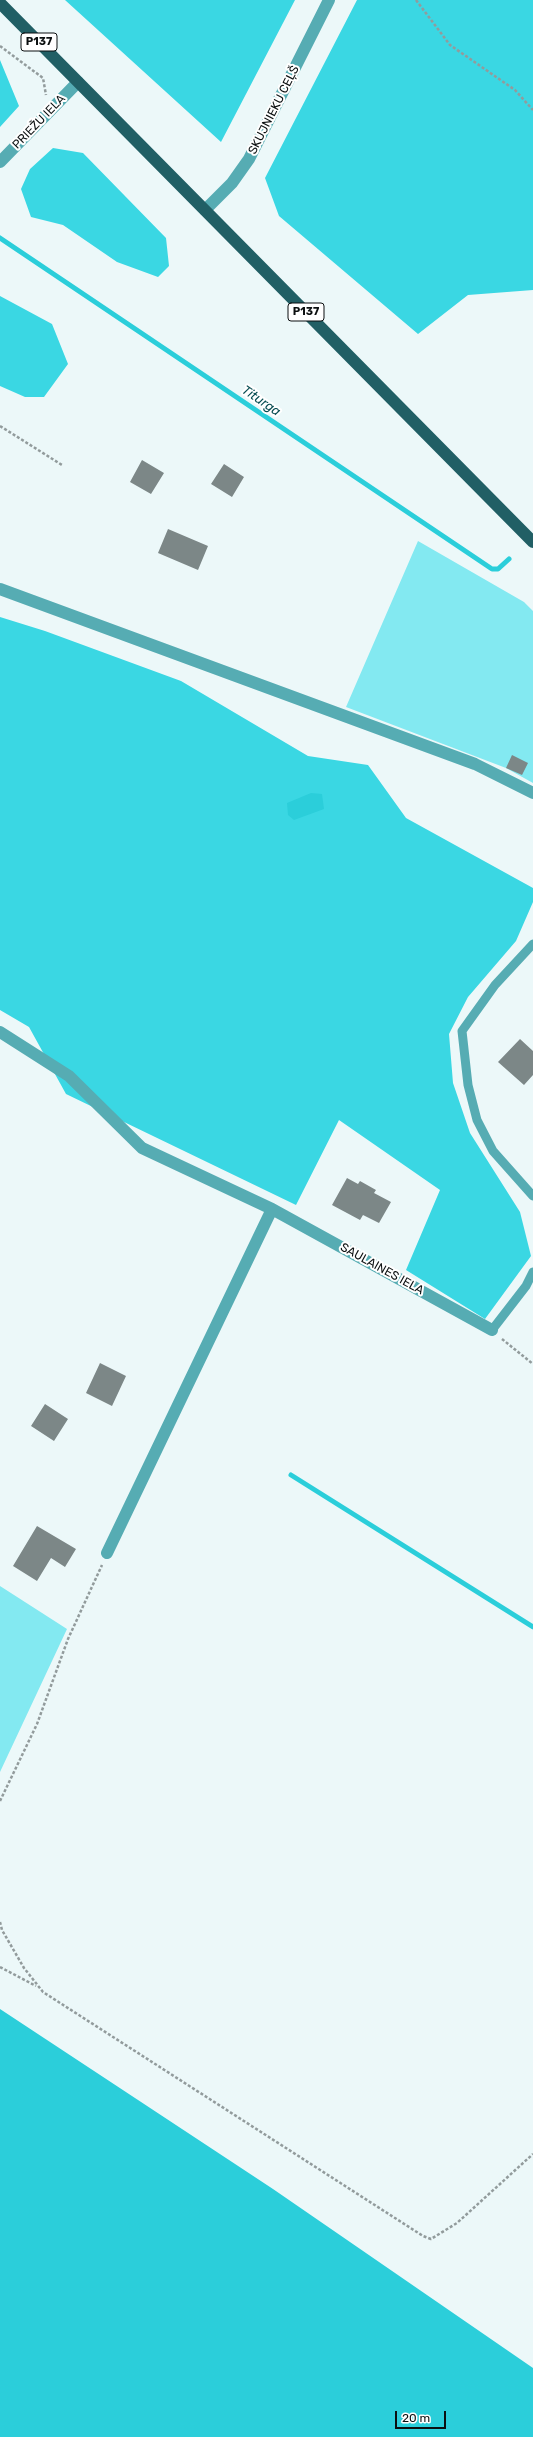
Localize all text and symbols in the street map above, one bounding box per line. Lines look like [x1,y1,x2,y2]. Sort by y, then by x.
road number: P137 [21,33,57,51]
street label: SKUJNIEKU CEĻŠ [245,63,303,157]
street label: PRIEŽU IELA [10,92,68,152]
road number: P137 [288,303,324,321]
water label: Titurga [239,382,283,420]
street label: SAULAINES IELA [338,1240,426,1298]
scale bar [397,2403,448,2429]
text: 20 m [402,2411,430,2425]

